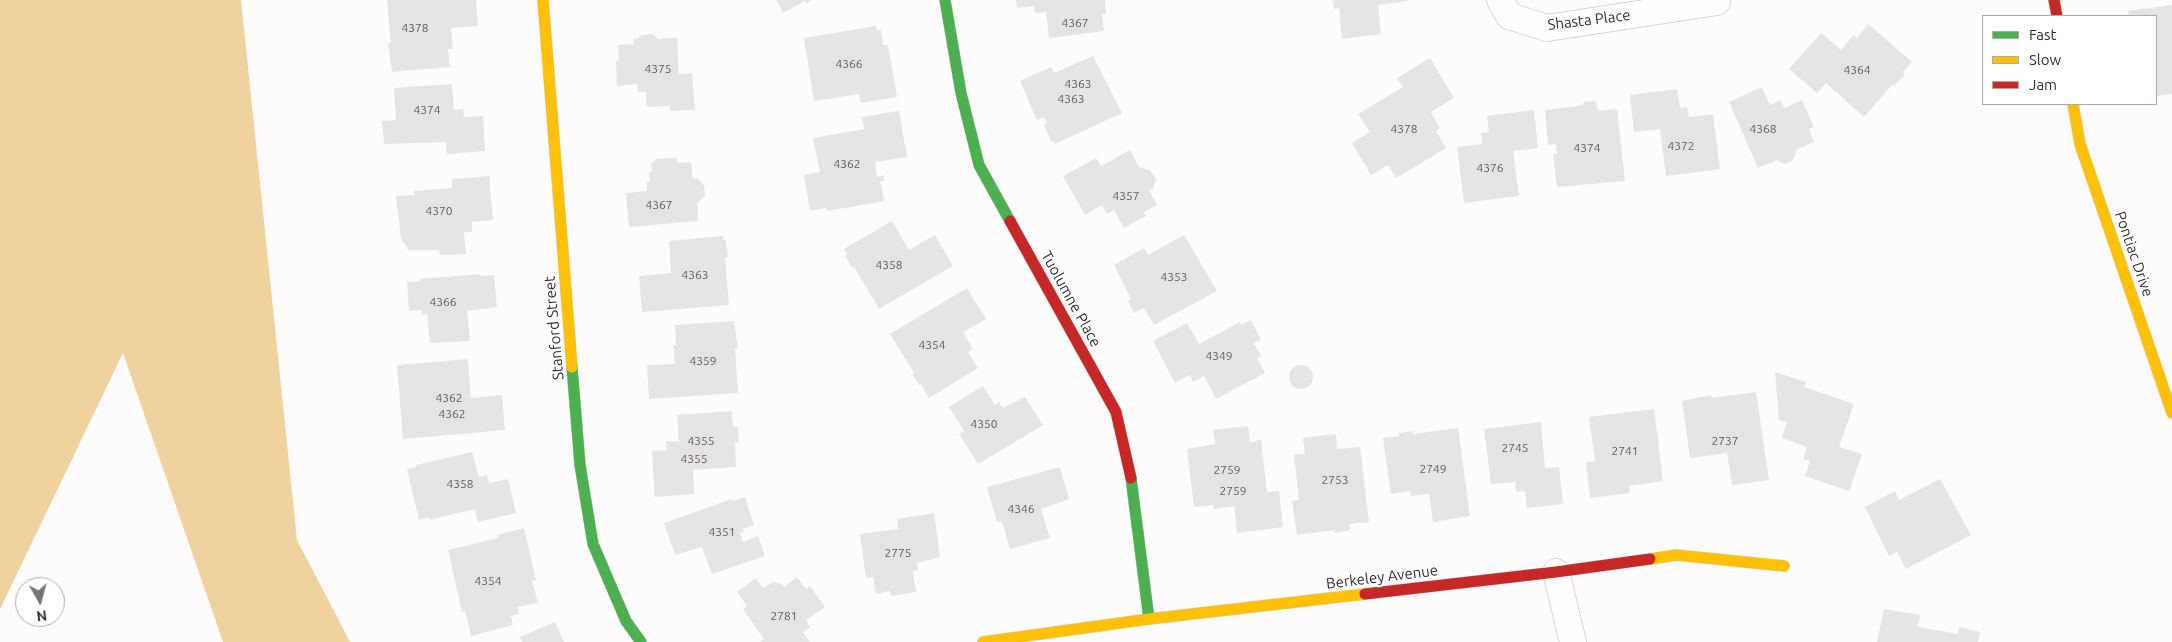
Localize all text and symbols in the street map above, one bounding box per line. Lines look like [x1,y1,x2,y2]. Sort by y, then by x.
street label: Shasta Place [1546,6,1632,34]
legend [1982,15,2157,105]
house number: 4367 [1061,16,1089,30]
house number: 4378 [401,21,429,35]
text: Fast [2029,26,2056,43]
text: Slow [2029,51,2061,68]
house number: 4366 [835,57,863,71]
house number: 4375 [644,62,672,76]
house number: 4364 [1843,63,1871,77]
text: Jam [2029,76,2057,93]
house number: 4363 [1064,77,1092,91]
house number: 4363 [1057,92,1085,106]
house number: 4374 [413,103,441,117]
house number: 4378 [1390,122,1418,136]
house number: 4368 [1749,122,1777,136]
house number: 4372 [1667,139,1695,153]
house number: 4374 [1573,141,1601,155]
house number: 4362 [833,157,861,171]
house number: 4376 [1476,161,1504,175]
house number: 4357 [1112,189,1140,203]
house number: 4367 [645,198,673,212]
house number: 4370 [425,204,453,218]
street label: Pontiac Drive [2111,209,2157,299]
street label: Tuolumne Place [1037,248,1105,350]
house number: 4358 [875,258,903,272]
house number: 4363 [681,268,709,282]
house number: 4353 [1160,270,1188,284]
street label: Stanford Street [540,275,568,381]
house number: 4366 [429,295,457,309]
house number: 4354 [918,338,946,352]
house number: 4349 [1205,349,1233,363]
house number: 4359 [689,354,717,368]
house number: 4362 [435,391,463,405]
house number: 4362 [438,407,466,421]
house number: 4350 [970,417,998,431]
house number: 4355 [687,434,715,448]
house number: 2737 [1711,434,1739,448]
house number: 2745 [1501,441,1529,455]
house number: 2741 [1611,444,1639,458]
house number: 4355 [680,452,708,466]
house number: 2749 [1419,462,1447,476]
house number: 2759 [1213,463,1241,477]
house number: 2753 [1321,473,1349,487]
house number: 4358 [446,477,474,491]
house number: 2759 [1219,484,1247,498]
house number: 4346 [1007,502,1035,516]
house number: 4351 [708,525,736,539]
house number: 2775 [884,546,912,560]
street label: Berkeley Avenue [1325,561,1439,593]
house number: 4354 [474,574,502,588]
north arrow [15,577,65,627]
text: N [36,607,48,624]
house number: 2781 [770,609,798,623]

